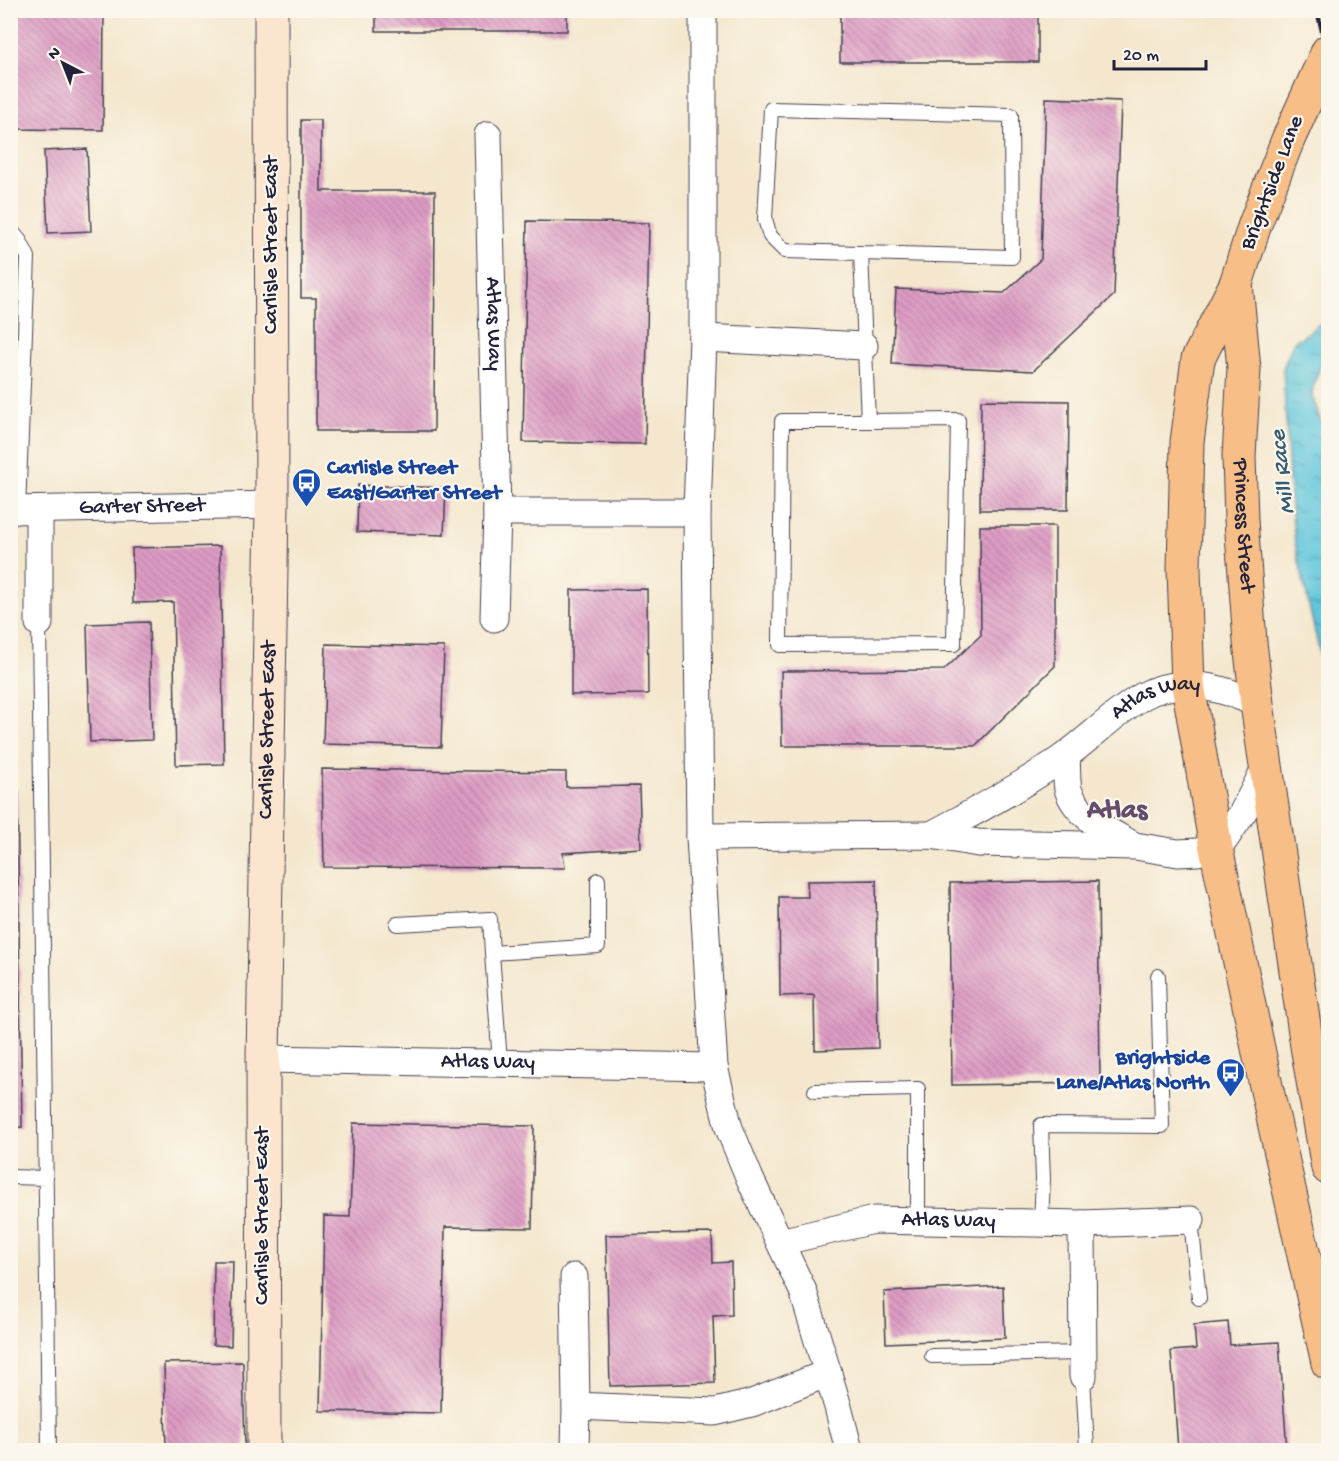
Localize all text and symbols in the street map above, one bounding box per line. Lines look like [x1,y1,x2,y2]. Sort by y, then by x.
north arrow [33,33,93,93]
scale bar [1114,33,1206,71]
text: N [45,44,66,65]
text: 20 m [1123,46,1159,67]
street label: Brightside Lane [1235,112,1311,255]
street label: Carlisle Street East [259,154,285,334]
street label: Atlas Way [478,277,507,371]
water label: Mill Race [1264,427,1304,516]
place label: Carlisle Street East/Garter Street [326,456,503,507]
street label: Princess Street [1226,457,1259,595]
bus stop icon: Carlisle Street East/Garter Street [290,466,322,508]
street label: Garter Street [79,493,207,522]
street label: Carlisle Street East [254,639,283,819]
street label: Atlas Way [1106,672,1201,726]
district label: Atlas [1086,795,1149,828]
place label: Brightside Lane/Atlas North [1056,1046,1211,1097]
street label: Atlas Way [441,1049,535,1077]
bus stop icon: Brightside Lane/Atlas North [1215,1056,1247,1098]
street label: Carlisle Street East [250,1125,276,1305]
street label: Atlas Way [901,1208,996,1235]

